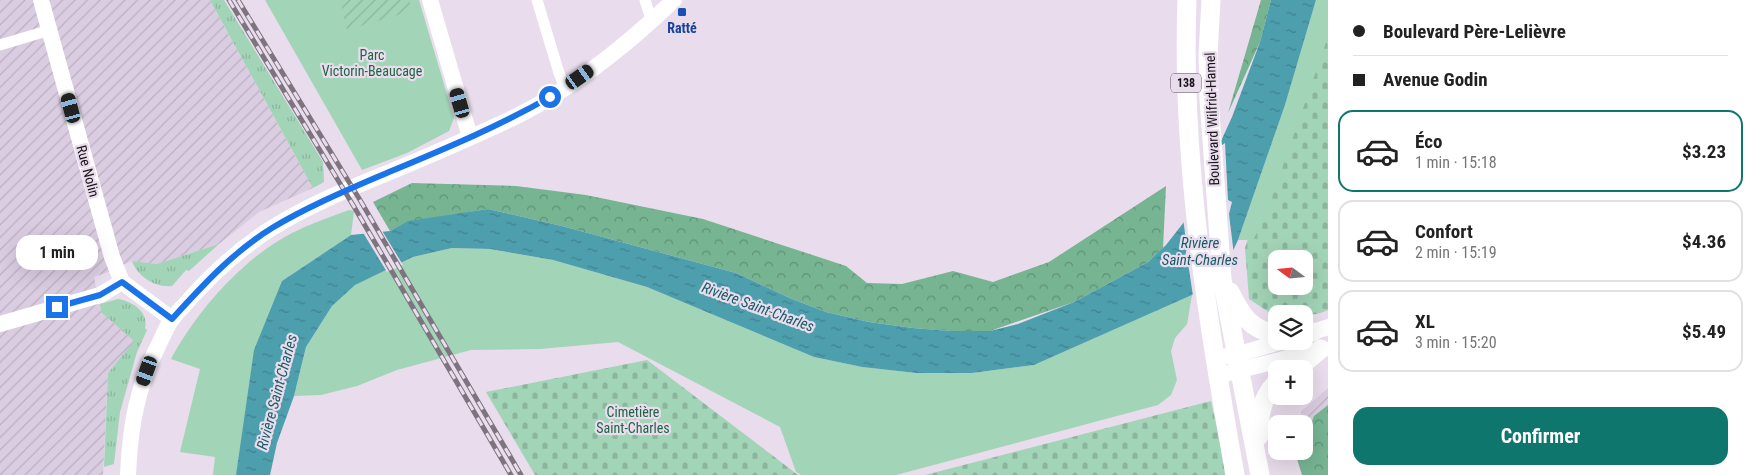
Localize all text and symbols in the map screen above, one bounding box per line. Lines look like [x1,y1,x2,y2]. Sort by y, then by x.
marker: Ratté [676,6,688,18]
place label: Ratté [667,20,697,36]
text: Boulevard Père-Lelièvre [1383,20,1566,43]
park label: Parc Victorin-Beaucage [322,47,423,79]
street label: Boulevard Wilfrid-Hamel [1202,52,1222,186]
car [563,62,596,92]
text: Avenue Godin [1383,68,1488,91]
road number: 138 [1171,74,1201,92]
route start [539,86,561,108]
car [448,87,471,119]
car [59,92,82,124]
icon: car [1355,129,1400,174]
text: Éco [1415,130,1442,153]
text: $3.23 [1682,140,1726,163]
street label: Rue Nolin [73,143,103,199]
text: 1 min · 15:18 [1415,153,1497,172]
icon: car [1355,219,1400,264]
text: Confort [1415,220,1473,243]
text: $4.36 [1682,230,1726,253]
callout: 1 min [16,234,98,270]
water label: Rivière Saint-Charles [1162,234,1239,269]
text: 1 min [39,243,75,262]
text: 2 min · 15:19 [1415,243,1497,262]
north arrow [1268,250,1312,295]
map controls [1268,250,1313,460]
water label: Rivière Saint-Charles [699,278,817,336]
route end [46,296,68,318]
button: layers [1268,305,1313,350]
icon: car [1355,309,1400,354]
text: XL [1415,310,1435,333]
text: $5.49 [1682,320,1726,343]
water label: Rivière Saint-Charles [253,332,301,451]
text: 3 min · 15:20 [1415,333,1497,352]
car [134,354,159,388]
button: + [1268,360,1313,405]
park label: Cimetière Saint-Charles [596,404,670,436]
button: Confirmer [1353,407,1728,465]
button: − [1268,415,1313,460]

